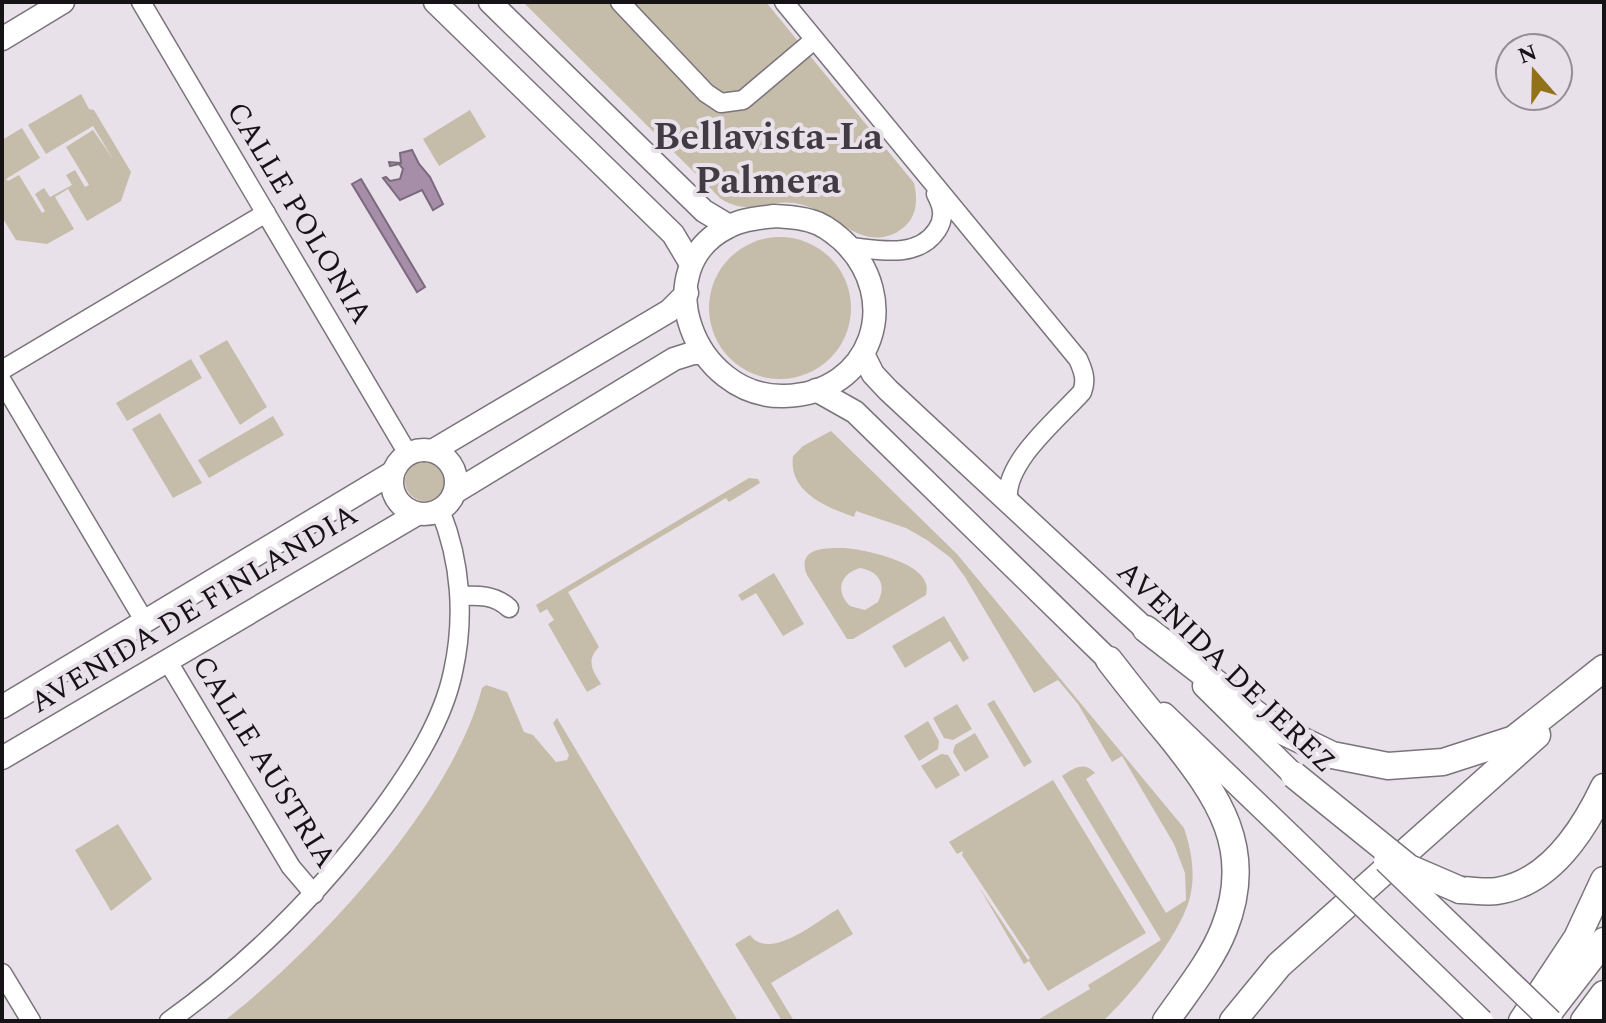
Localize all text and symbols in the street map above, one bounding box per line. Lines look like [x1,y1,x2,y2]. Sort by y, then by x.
north arrow [1494,32,1574,112]
text: N [1514,36,1542,73]
street label: CALLE POLONIA [214,93,384,333]
district label: Bellavista-La Palmera [653,109,884,211]
street label: AVENIDA DE FINLANDIA [21,493,367,725]
street label: AVENIDA DE JEREZ [1106,550,1346,784]
street label: CALLE AUSTRIA [180,646,348,878]

